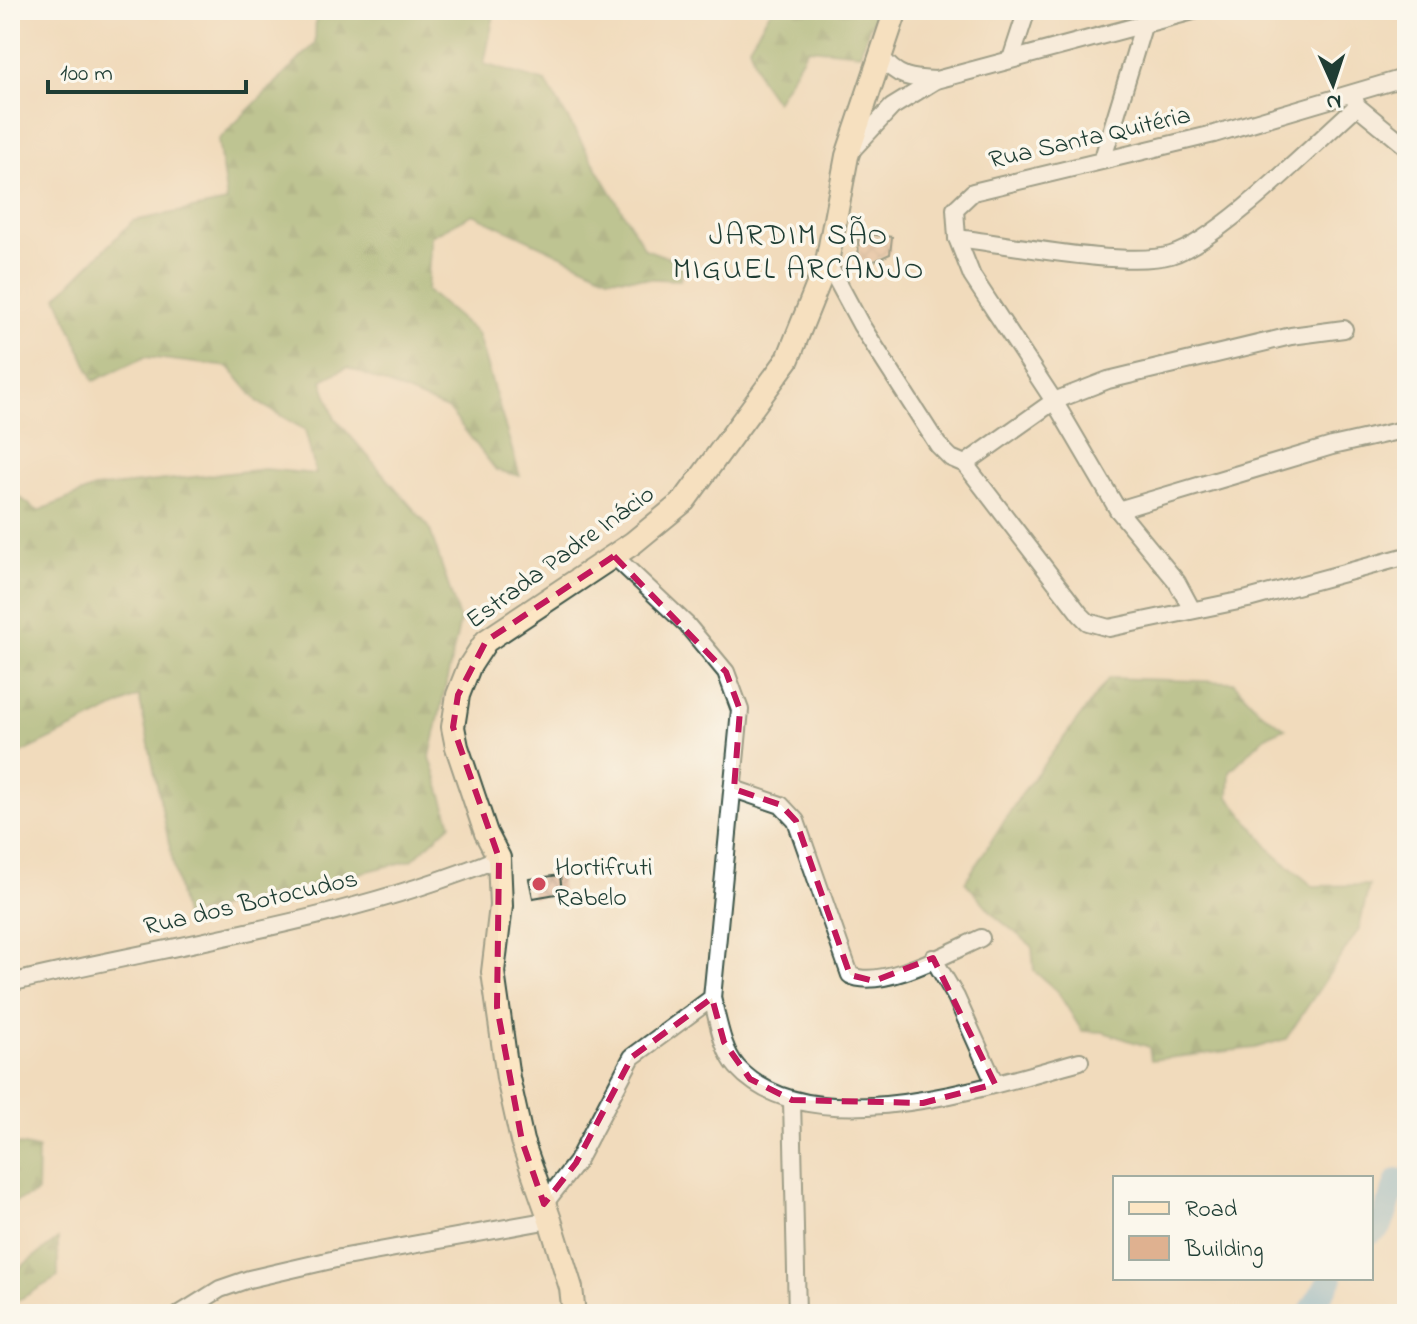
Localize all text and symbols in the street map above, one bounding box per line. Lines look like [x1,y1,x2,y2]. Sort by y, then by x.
scale bar [48,44,246,94]
north arrow [1293,44,1373,124]
text: 100 m [60,57,113,92]
text: N [1326,85,1342,117]
street label: Rua Santa Quitéria [985,97,1195,181]
district label: JARDIM SÃO MIGUEL ARCANJO [673,215,925,293]
street label: Estrada Padre Inácio [459,476,663,640]
place label: Hortifruti Rabelo [555,850,653,918]
street label: Rua dos Botocudos [140,861,362,947]
marker: Hortifruti Rabelo [530,875,548,893]
legend [1113,1176,1373,1280]
text: Road [1185,1193,1238,1228]
text: Building [1184,1233,1264,1268]

